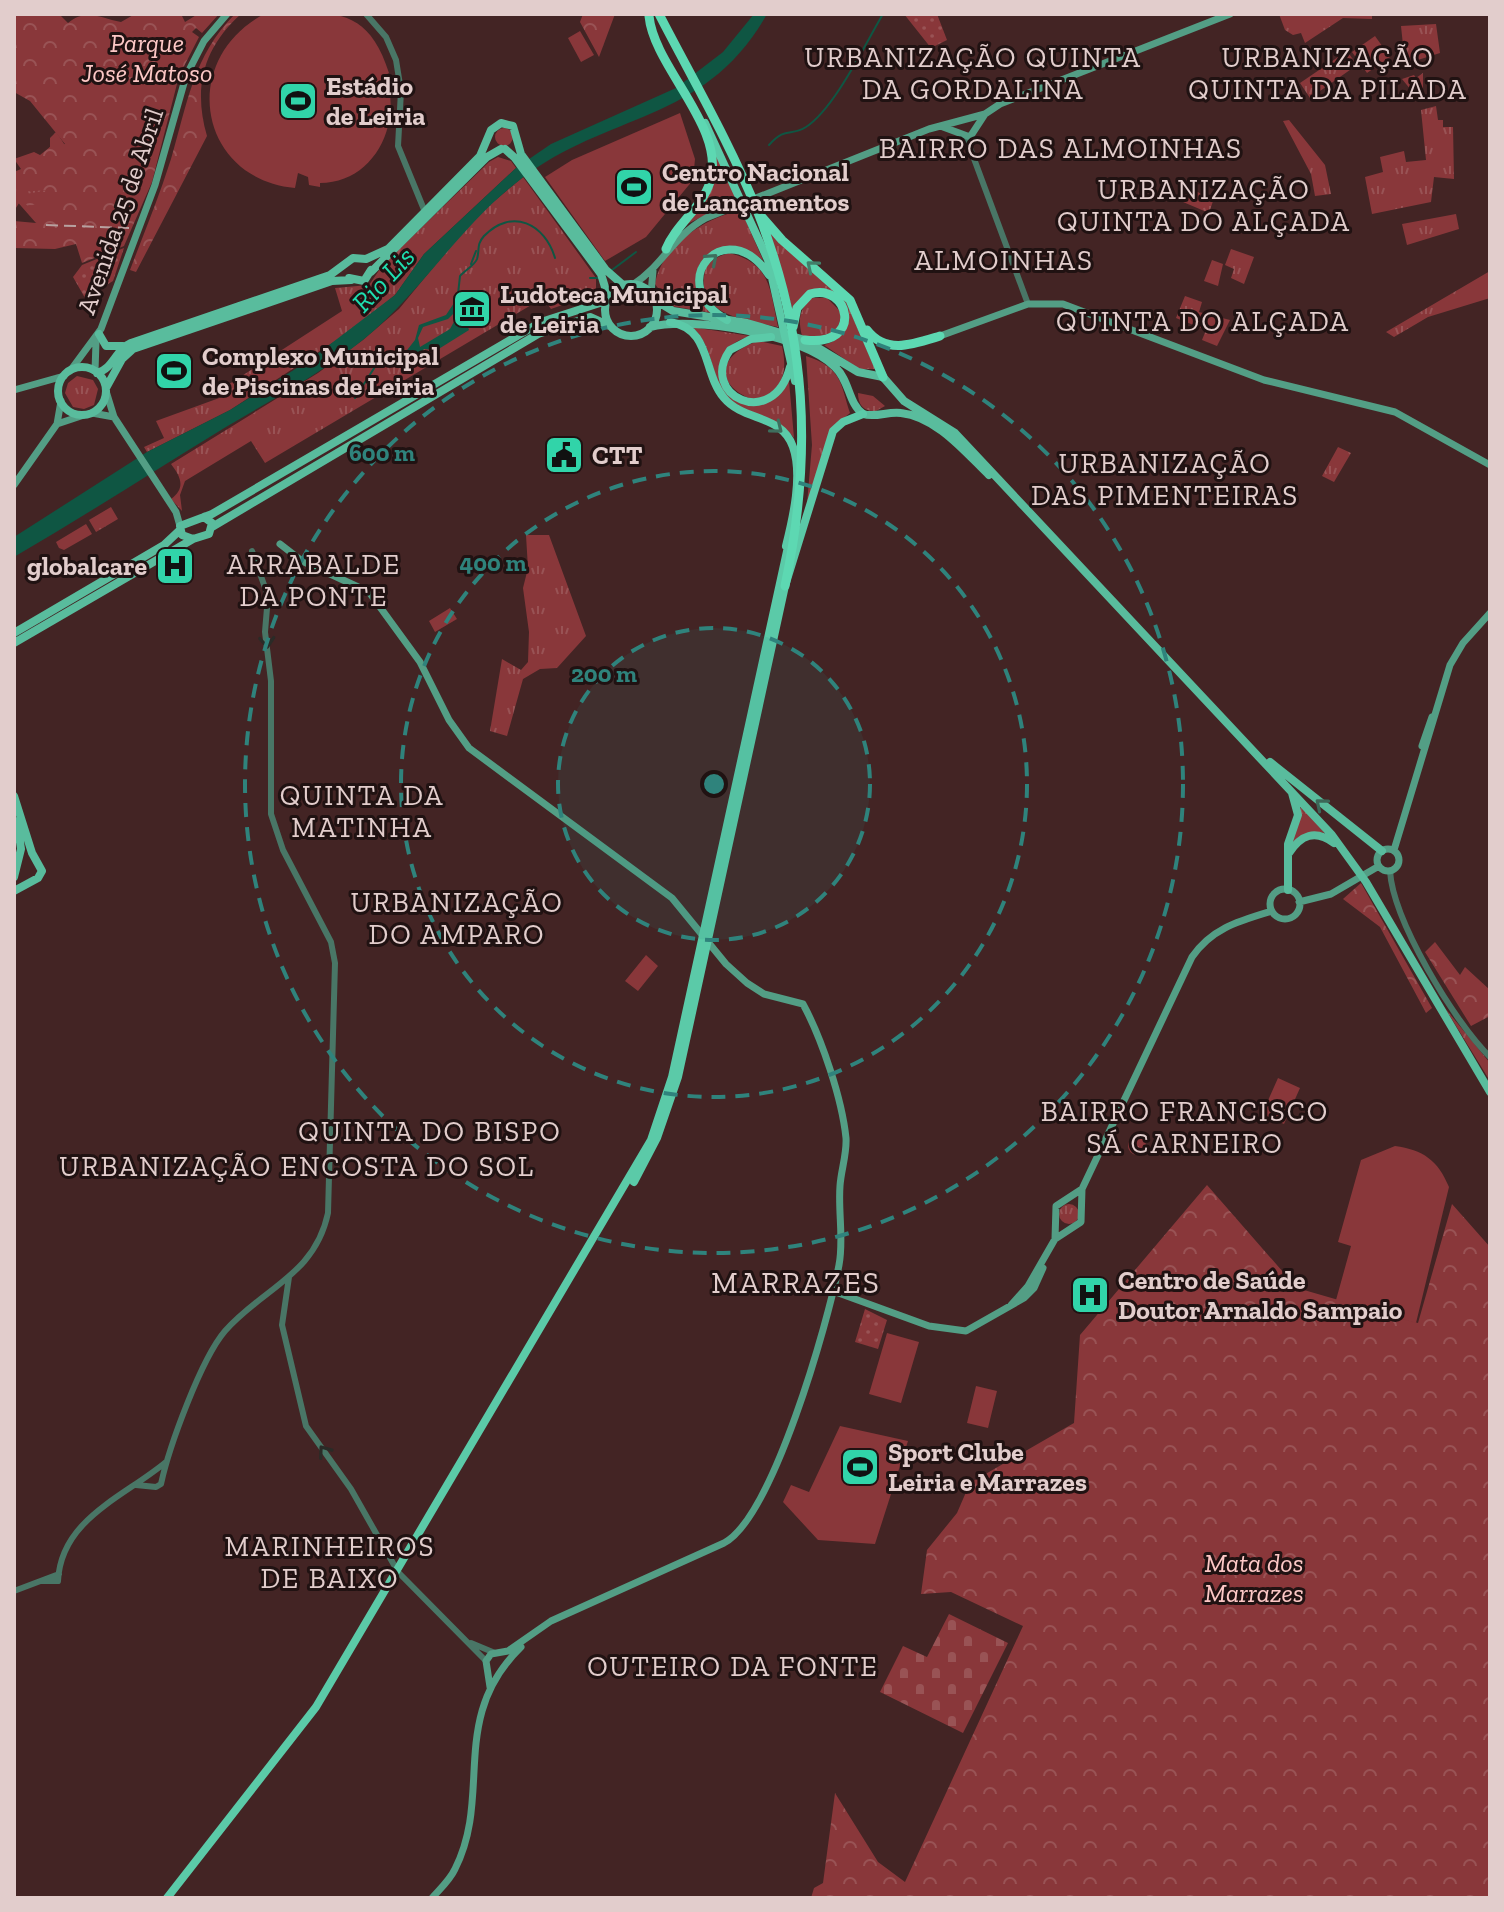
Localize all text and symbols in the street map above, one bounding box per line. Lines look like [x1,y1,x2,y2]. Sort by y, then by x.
park label: Parque José Matoso [81,27,212,89]
district label: URBANIZAÇÃO QUINTA DA GORDALINA [804,41,1142,106]
district label: URBANIZAÇÃO QUINTA DA PILADA [1188,41,1468,106]
place label: Estádio de Leiria [326,70,425,132]
sports icon: Estádio de Leiria [277,80,319,122]
street label: Avenida 25 de Abril [70,104,170,318]
district label: BAIRRO DAS ALMOINHAS [879,132,1243,165]
place label: Centro Nacional de Lançamentos [662,156,849,218]
sports icon: Centro Nacional de Lançamentos [613,166,655,208]
district label: URBANIZAÇÃO QUINTA DO ALÇADA [1057,173,1351,238]
water label: Rio Lis [345,240,422,319]
district label: ALMOINHAS [914,244,1094,277]
one-way arrow [702,254,717,269]
one-way arrow [807,261,821,276]
place label: Ludoteca Municipal de Leiria [500,278,728,340]
museum icon: Ludoteca Municipal de Leiria [451,288,493,330]
district label: QUINTA DO ALÇADA [1056,305,1350,338]
place label: Complexo Municipal de Piscinas de Leiria [202,340,439,402]
sports icon: Complexo Municipal de Piscinas de Leiria [153,350,195,392]
one-way arrow [768,419,783,433]
public building icon: CTT [543,434,585,476]
text: 600 m [349,438,415,467]
place label: CTT [592,439,643,471]
district label: URBANIZAÇÃO DAS PIMENTEIRAS [1031,447,1299,512]
hospital icon: globalcare [154,545,196,587]
district label: ARRABALDE DA PONTE [227,548,401,613]
text: 400 m [460,548,526,577]
place label: globalcare [27,550,147,582]
one-way arrow [258,636,275,649]
text: 200 m [571,659,637,688]
centre of rings [700,770,728,798]
district label: QUINTA DA MATINHA [280,779,444,844]
one-way arrow [1316,799,1331,814]
district label: URBANIZAÇÃO DO AMPARO [350,886,564,951]
district label: BAIRRO FRANCISCO SÁ CARNEIRO [1041,1095,1329,1160]
district label: QUINTA DO BISPO [298,1115,562,1148]
district label: URBANIZAÇÃO ENCOSTA DO SOL [59,1150,535,1183]
place label: Centro de Saúde Doutor Arnaldo Sampaio [1118,1264,1403,1326]
district label: MARRAZES [711,1265,881,1301]
hospital icon: Centro de Saúde Doutor Arnaldo Sampaio [1069,1274,1111,1316]
place label: Sport Clube Leiria e Marrazes [888,1436,1087,1498]
one-way arrow [319,1445,334,1460]
sports icon: Sport Clube Leiria e Marrazes [839,1446,881,1488]
district label: MARINHEIROS DE BAIXO [225,1530,435,1595]
park label: Mata dos Marrazes [1204,1547,1304,1609]
district label: OUTEIRO DA FONTE [587,1650,879,1683]

